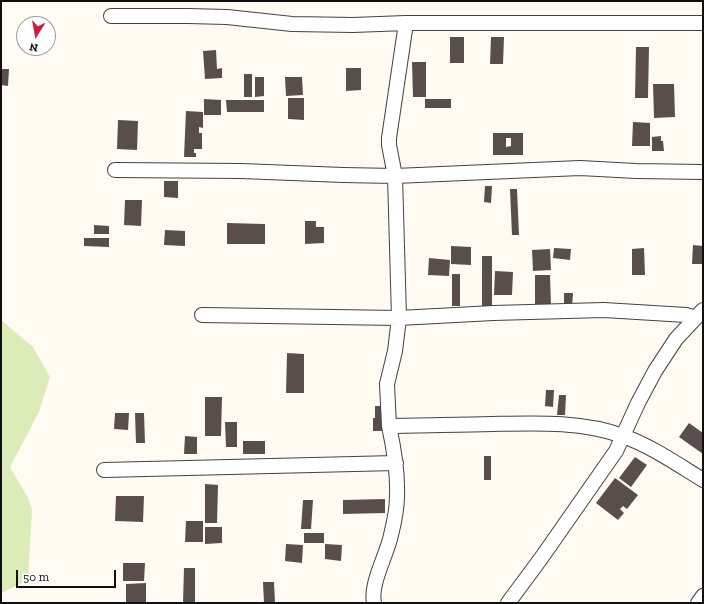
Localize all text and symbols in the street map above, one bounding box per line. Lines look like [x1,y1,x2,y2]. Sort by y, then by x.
north arrow [16,16,56,56]
text: N [28,40,39,54]
scale bar [18,562,118,588]
text: 50 m [23,570,49,584]

